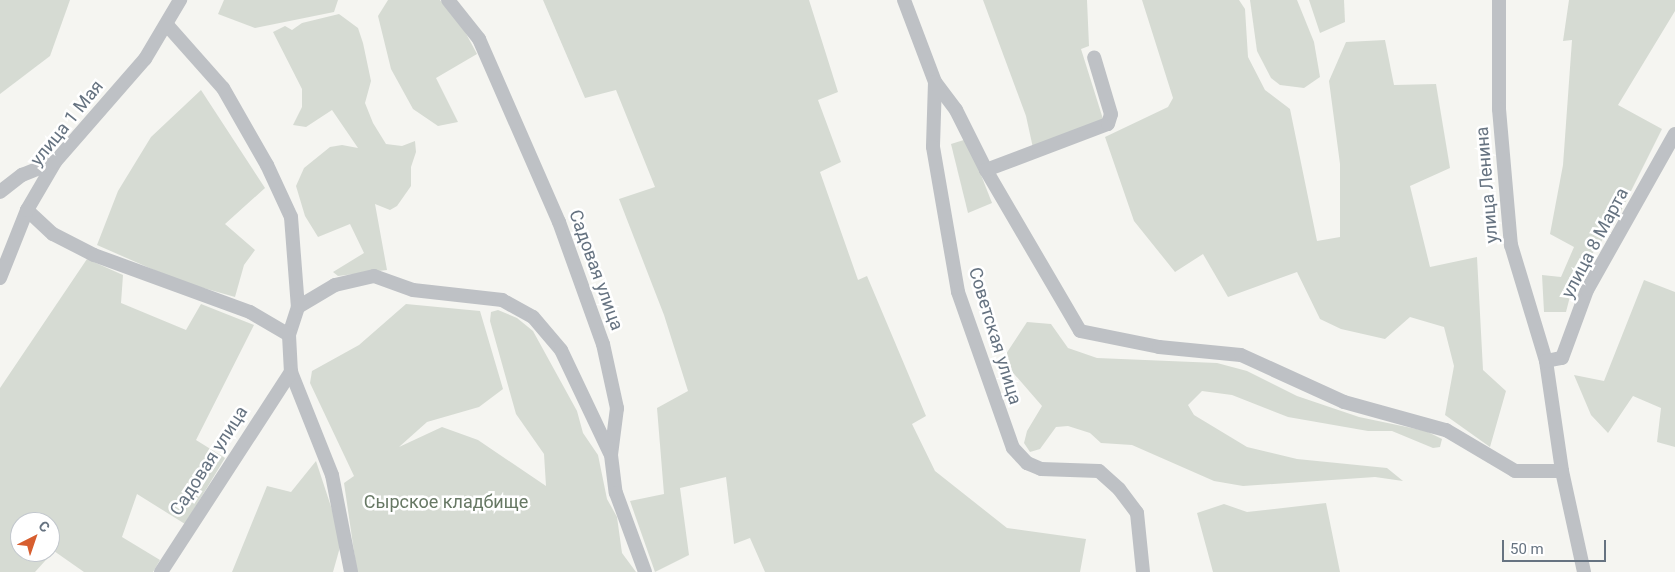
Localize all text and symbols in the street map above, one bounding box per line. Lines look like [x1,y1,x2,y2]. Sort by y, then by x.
street label: улица 1 Мая [26,76,108,170]
street label: улица Ленина [1471,126,1503,244]
street label: улица 8 Марта [1557,184,1633,302]
street label: Садовая улица [564,207,628,333]
street label: Советская улица [964,265,1026,407]
street label: Садовая улица [166,402,252,520]
park label: Сырское кладбище [364,491,528,513]
north arrow [10,512,60,562]
text: С [35,517,53,535]
scale bar [1505,530,1609,562]
text: 50 m [1510,540,1544,558]

